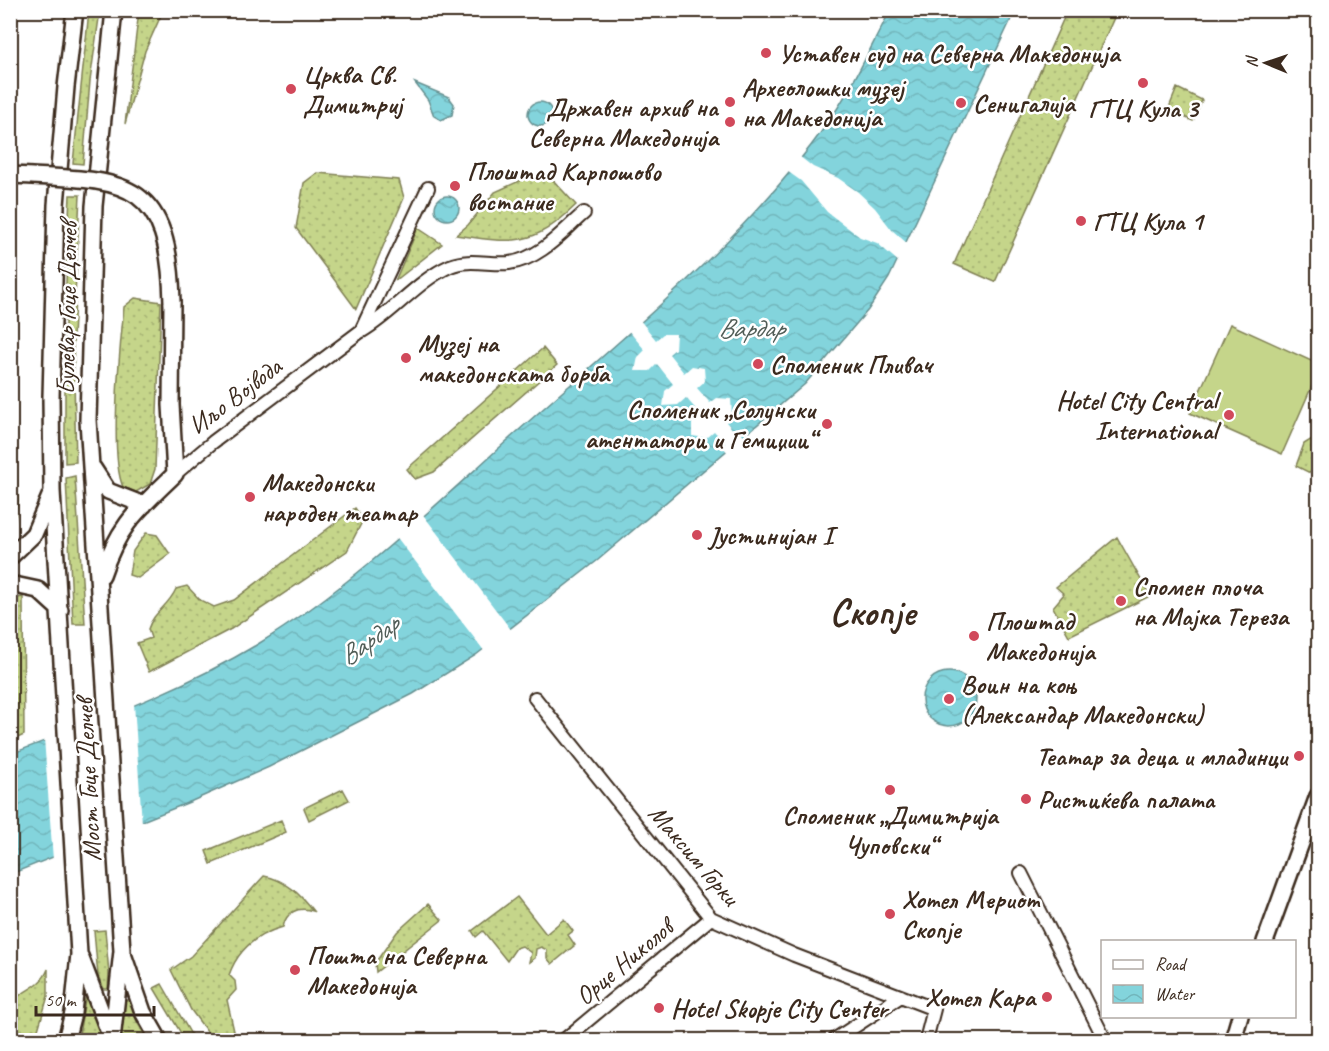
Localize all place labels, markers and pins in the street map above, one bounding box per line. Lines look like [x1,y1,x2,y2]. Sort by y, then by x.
place label: Уставен суд на Северна Македонија [778,37,1122,70]
marker: Уставен суд на Северна Македонија [759,46,773,60]
place label: Црква Св. Димитриј [303,58,406,121]
place label: Археолошки музеј на Македонија [742,71,907,134]
marker: ГТЦ Кула 3 [1136,76,1150,90]
marker: Црква Св. Димитриј [284,82,298,96]
place label: Сенигалија [973,87,1077,120]
place label: Државен архив на Северна Македонија [529,91,720,154]
place label: ГТЦ Кула 3 [1088,92,1200,125]
marker: Археолошки музеј на Македонија [723,95,737,109]
marker: Сенигалија [954,96,968,110]
marker: Државен архив на Северна Македонија [723,115,737,129]
place label: Плоштад Карпошово востание [467,155,662,218]
marker: Плоштад Карпошово востание [448,179,462,193]
place label: ГТЦ Кула 1 [1093,205,1206,238]
marker: ГТЦ Кула 1 [1074,214,1088,228]
place label: Музеј на македонската борба [418,327,611,390]
place label: Споменик Пливач [770,348,934,381]
marker: Музеј на македонската борба [399,351,413,365]
marker: Споменик Пливач [751,357,765,371]
place label: Hotel City Central International [1056,384,1222,447]
place label: Споменик „Солунски атентатори и Гемиџии“ [585,393,821,456]
marker: Hotel City Central International [1222,408,1236,422]
marker: Споменик „Солунски атентатори и Гемиџии“ [820,417,834,431]
place label: Македонски народен театар [262,466,419,529]
marker: Македонски народен театар [243,490,257,504]
place label: Јустинијан I [707,519,839,552]
marker: Јустинијан I [690,528,704,542]
place label: Спомен плоча на Мајка Тереза [1133,570,1290,633]
marker: Спомен плоча на Мајка Тереза [1114,594,1128,608]
place label: Плоштад Македонија [986,605,1097,668]
marker: Плоштад Македонија [967,629,981,643]
place label: Воин на коњ (Александар Македонски) [961,668,1206,731]
marker: Воин на коњ (Александар Македонски) [942,692,956,706]
place label: Театар за деца и младинци [1036,740,1289,773]
marker: Театар за деца и младинци [1292,749,1306,763]
marker: Споменик „Димитрија Чуповски“ [883,783,897,797]
place label: Ристиќева палата [1038,783,1216,816]
marker: Ристиќева палата [1019,792,1033,806]
place label: Споменик „Димитрија Чуповски“ [782,799,1000,862]
place label: Хотел Мериот Скопје [902,883,1041,946]
marker: Хотел Мериот Скопје [883,907,897,921]
place label: Пошта на Северна Македонија [307,939,488,1002]
marker: Пошта на Северна Македонија [288,963,302,977]
place label: Хотел Кара [925,981,1037,1014]
marker: Хотел Кара [1040,990,1054,1004]
place label: Hotel Skopje City Center [671,992,890,1025]
marker: Hotel Skopje City Center [652,1001,666,1015]

